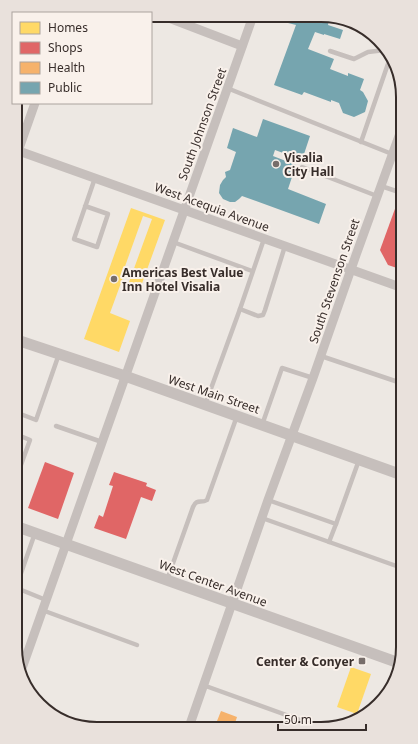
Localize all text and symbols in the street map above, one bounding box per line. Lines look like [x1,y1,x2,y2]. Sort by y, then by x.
legend [12,12,152,104]
text: Homes [48,19,88,36]
text: Shops [48,39,83,56]
text: Health [48,59,85,76]
street label: South Johnson Street [174,65,230,183]
text: Public [48,79,82,96]
place label: Visalia City Hall [284,149,334,180]
marker: Visalia City Hall [271,159,281,169]
street label: West Acequia Avenue [152,178,272,236]
street label: South Stevenson Street [305,216,364,346]
place label: Americas Best Value Inn Hotel Visalia [122,264,243,295]
marker: Americas Best Value Inn Hotel Visalia [109,274,119,284]
street label: West Main Street [166,370,263,418]
street label: West Center Avenue [157,556,270,611]
place label: Center & Conyer [256,653,355,670]
marker: Center & Conyer [357,656,367,666]
scale bar [278,706,366,732]
text: 50 m [284,711,312,728]

